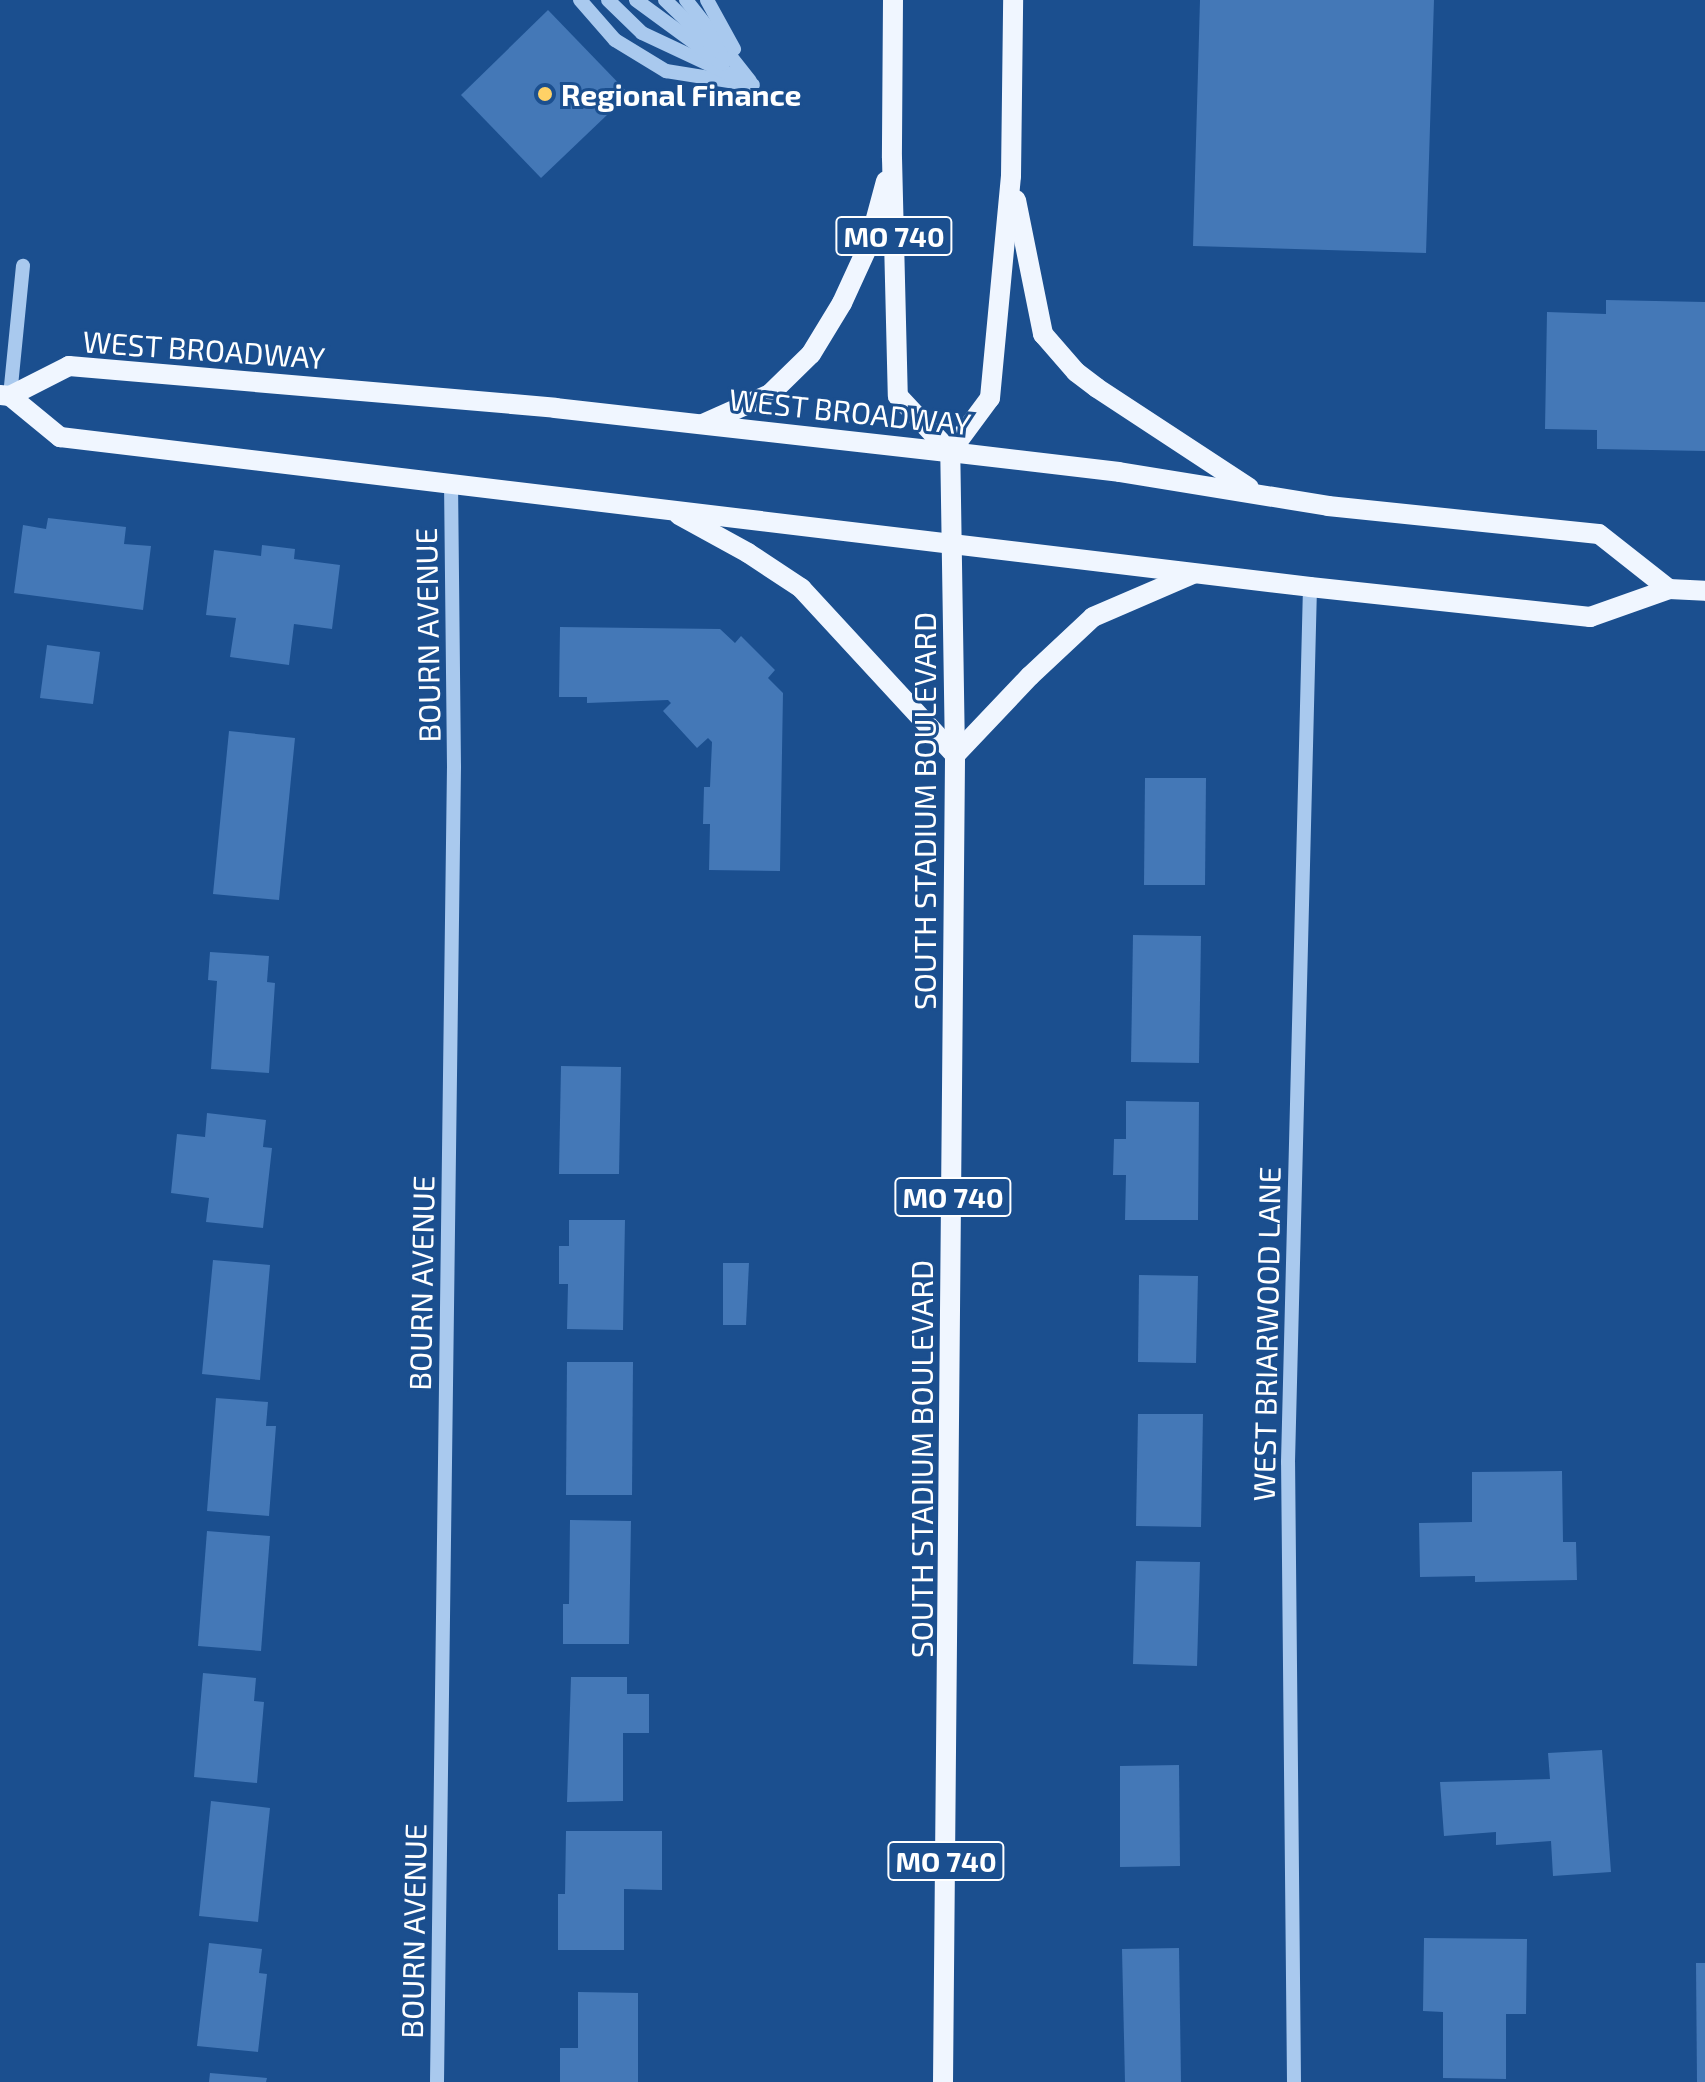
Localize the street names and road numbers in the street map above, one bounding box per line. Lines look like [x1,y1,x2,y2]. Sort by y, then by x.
road number: MO 740 [834,212,954,260]
street label: WEST BROADWAY [81,323,327,375]
street label: WEST BROADWAY [727,380,973,442]
street label: BOURN AVENUE [407,527,447,743]
street label: SOUTH STADIUM BOULEVARD [906,612,942,1010]
street label: WEST BRIARWOOD LANE [1245,1166,1287,1502]
road number: MO 740 [893,1173,1013,1221]
street label: BOURN AVENUE [401,1175,441,1391]
street label: SOUTH STADIUM BOULEVARD [903,1260,939,1658]
street label: BOURN AVENUE [393,1823,433,2039]
road number: MO 740 [886,1837,1006,1885]

